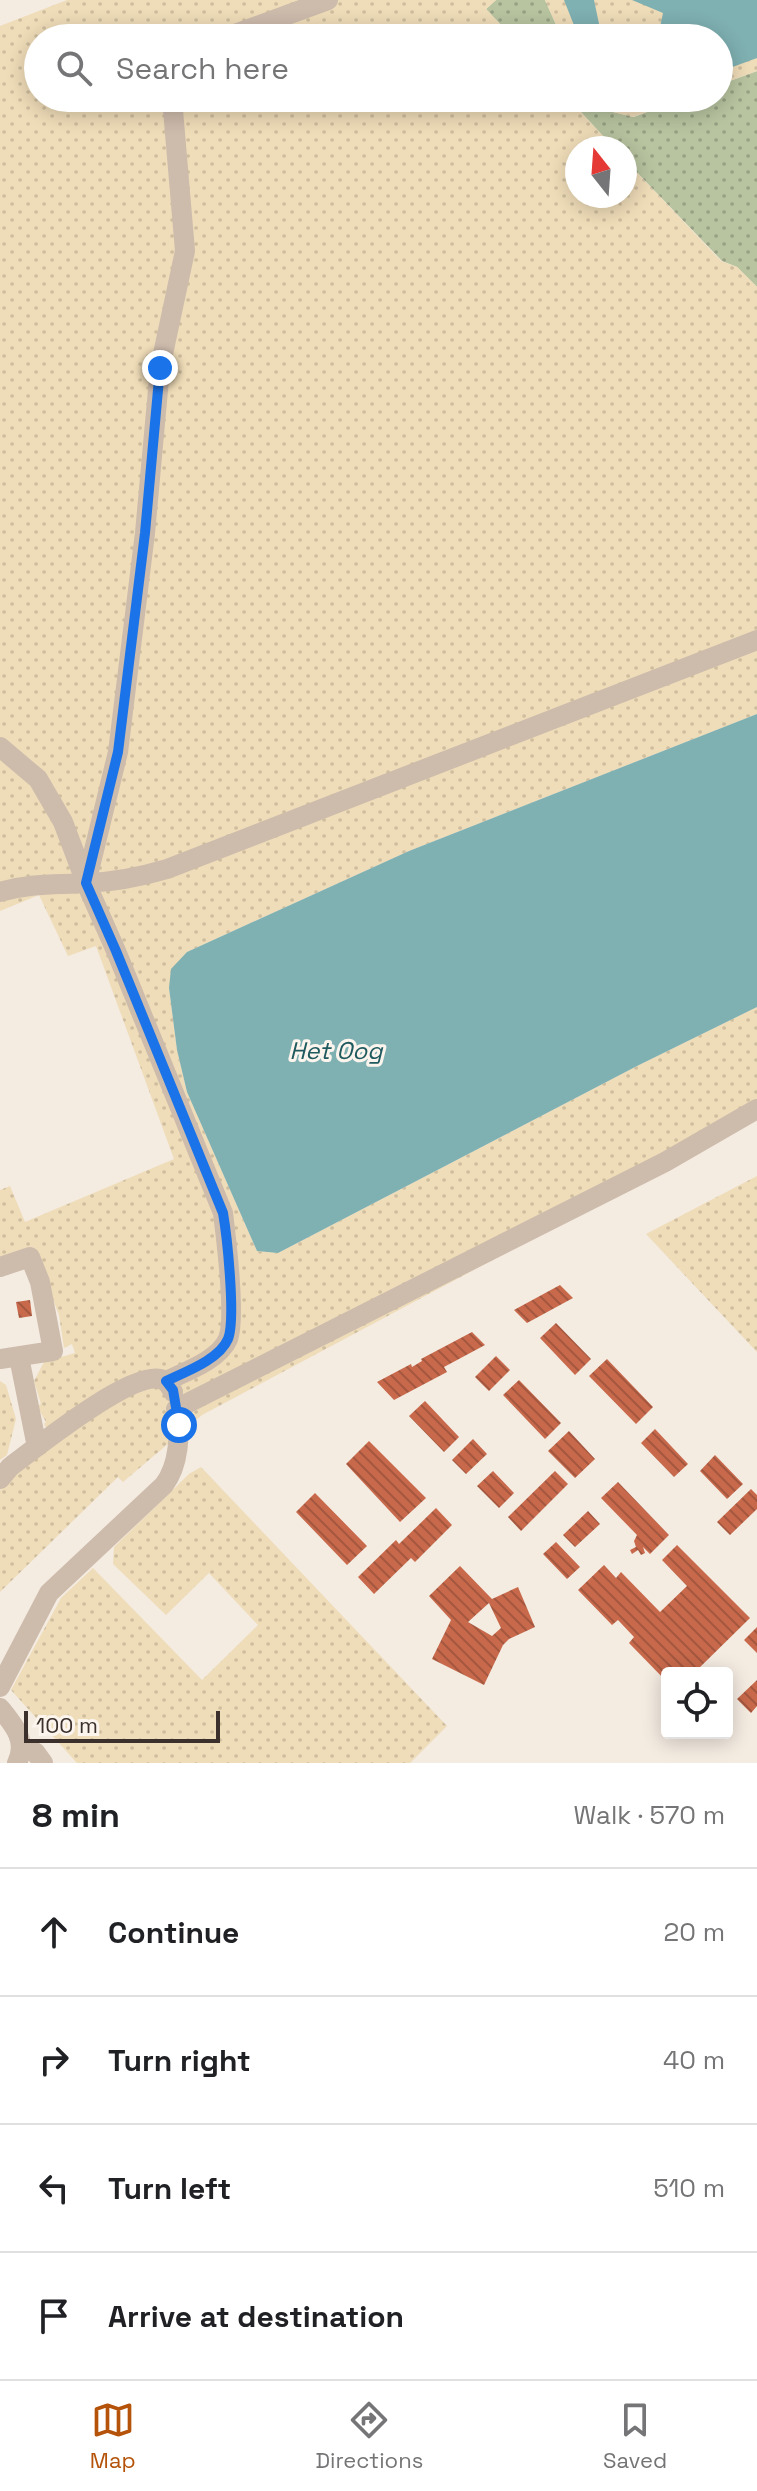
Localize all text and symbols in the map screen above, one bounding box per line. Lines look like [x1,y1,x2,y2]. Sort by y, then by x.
search box [24,24,733,112]
icon: search [52,46,96,90]
text: Search here [116,49,289,88]
north arrow [565,136,637,208]
route end [142,350,178,386]
water label: Het Oog [290,1035,384,1066]
route start [161,1407,197,1443]
map controls [661,1667,733,1739]
button: locate [661,1667,733,1739]
scale bar [24,1707,220,1743]
text: 100 m [36,1711,98,1739]
text: 8 min [32,1794,120,1837]
text: Walk · 570 m [574,1798,725,1832]
icon: ahead [32,1910,76,1954]
text: Continue [108,1913,239,1952]
text: 20 m [664,1915,725,1949]
icon: right [32,2038,76,2082]
text: Turn right [108,2041,251,2080]
text: 40 m [663,2043,725,2077]
icon: left [32,2166,76,2210]
text: Turn left [108,2169,231,2208]
text: 510 m [653,2171,725,2205]
icon: arrive [32,2294,76,2338]
text: Arrive at destination [108,2297,404,2336]
tab: Map [90,2398,136,2474]
tab: Directions [315,2398,423,2474]
tab: Saved [603,2398,667,2474]

